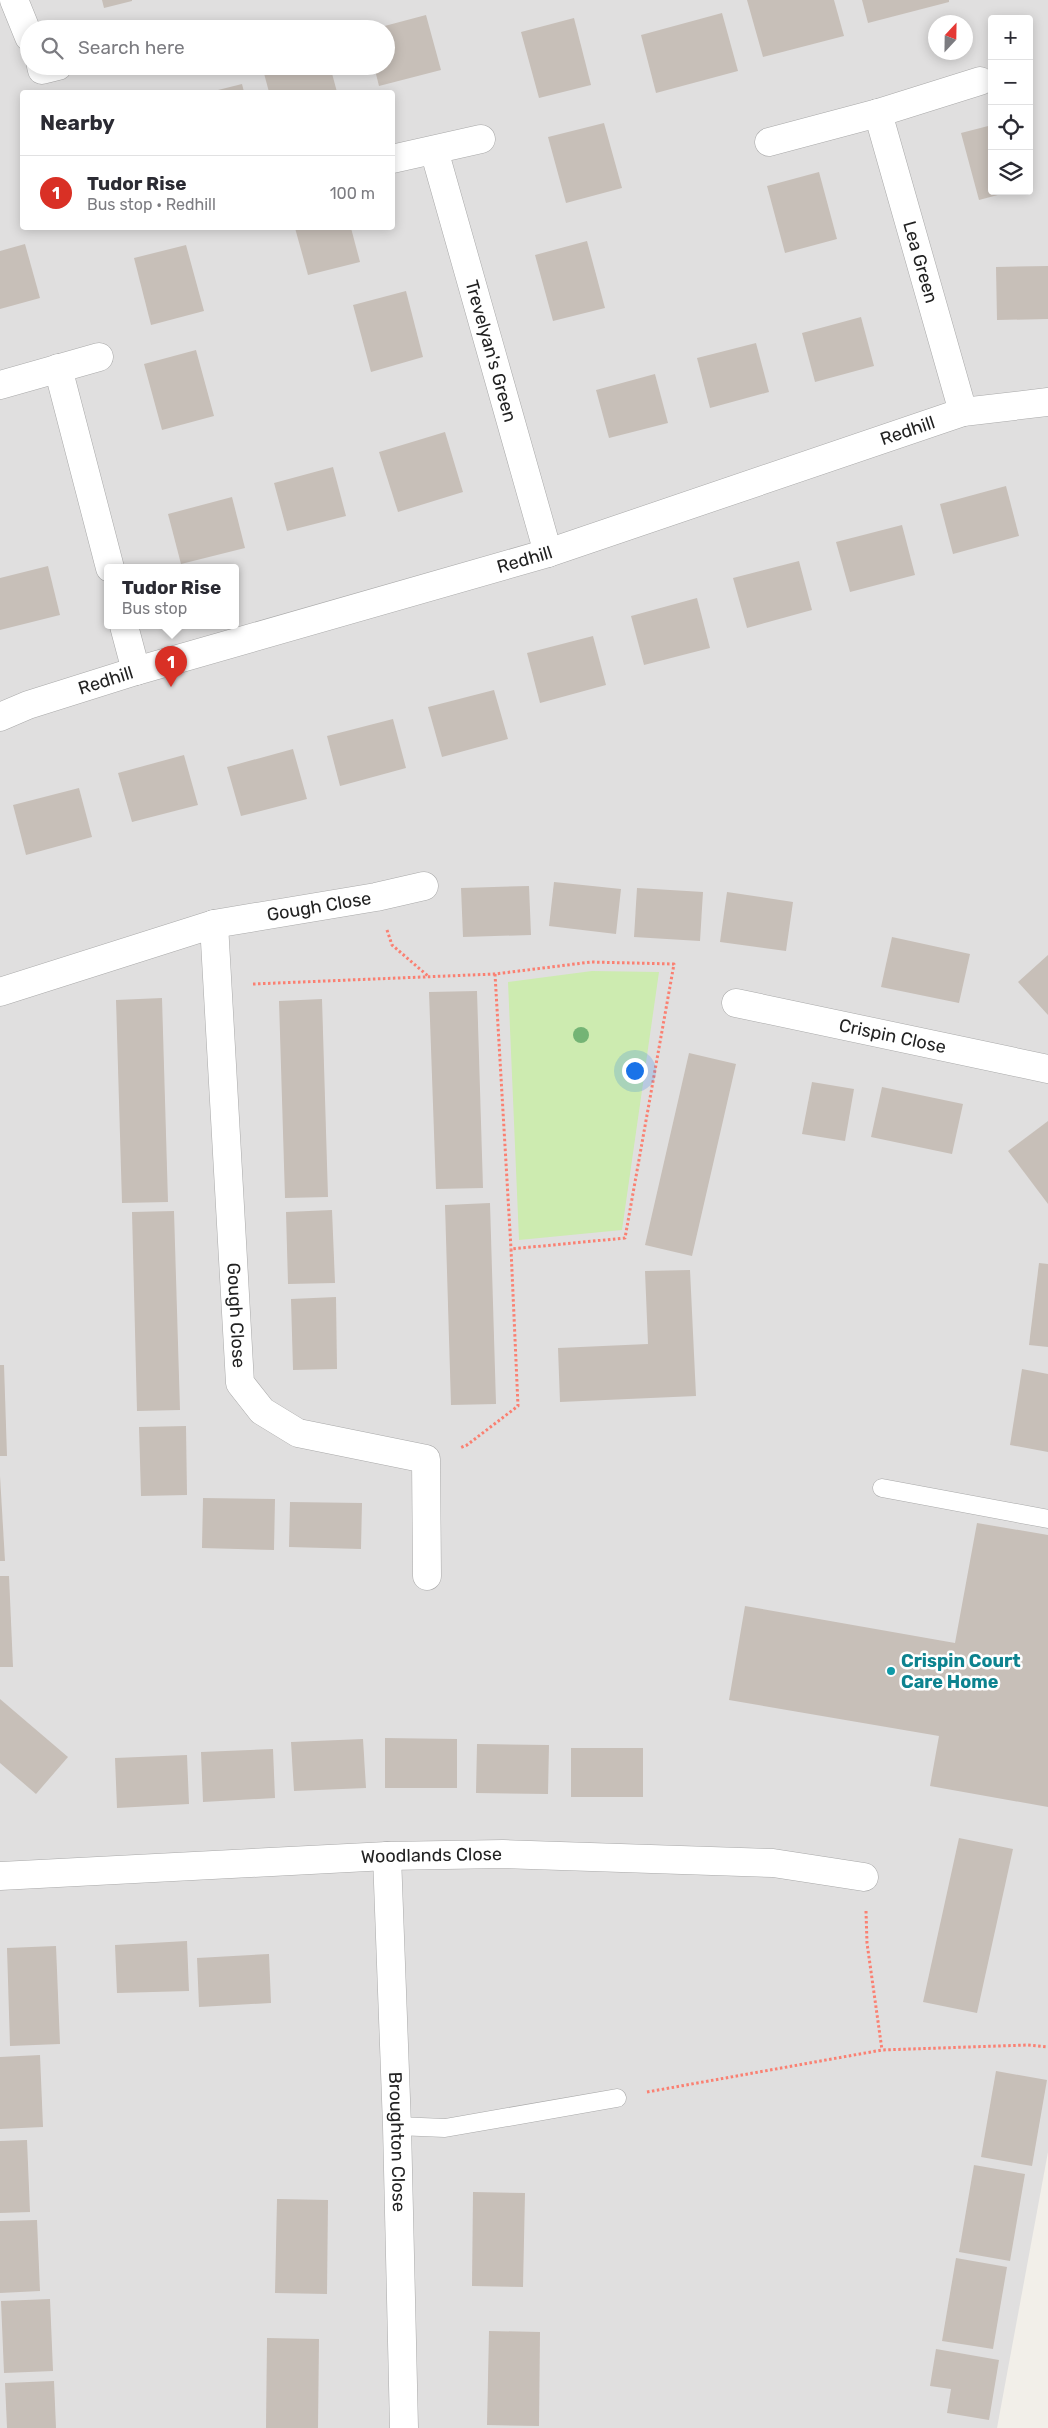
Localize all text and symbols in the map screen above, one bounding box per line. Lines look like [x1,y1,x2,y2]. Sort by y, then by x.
north arrow [928,15,973,60]
map controls [988,15,1033,195]
button: + [988,15,1033,60]
search box [20,20,395,75]
icon: search [38,34,66,62]
text: Search here [78,36,185,59]
button: − [988,60,1033,105]
button: locate [988,105,1033,150]
text: Nearby [40,110,115,135]
button: layers [988,150,1033,195]
text: Tudor Rise [87,172,186,195]
text: 1 [52,184,60,203]
text: 100 m [330,184,375,203]
text: Bus stop · Redhill [87,195,216,214]
street label: Lea Green [898,218,943,306]
street label: Trevelyan's Green [460,278,521,425]
street label: Redhill [877,411,938,450]
street label: Redhill [494,541,555,578]
popup [104,564,239,629]
text: Tudor Rise [122,576,221,599]
text: Bus stop [122,599,187,618]
pin: 1 [155,646,187,687]
street label: Redhill [75,662,136,700]
street label: Gough Close [265,887,373,926]
street label: Crispin Close [837,1014,948,1058]
your location [622,1058,648,1084]
street label: Gough Close [222,1262,250,1369]
place label: Crispin Court Care Home [901,1650,1021,1693]
marker: Crispin Court Care Home [885,1665,897,1677]
street label: Woodlands Close [360,1843,502,1868]
street label: Broughton Close [384,2071,410,2212]

